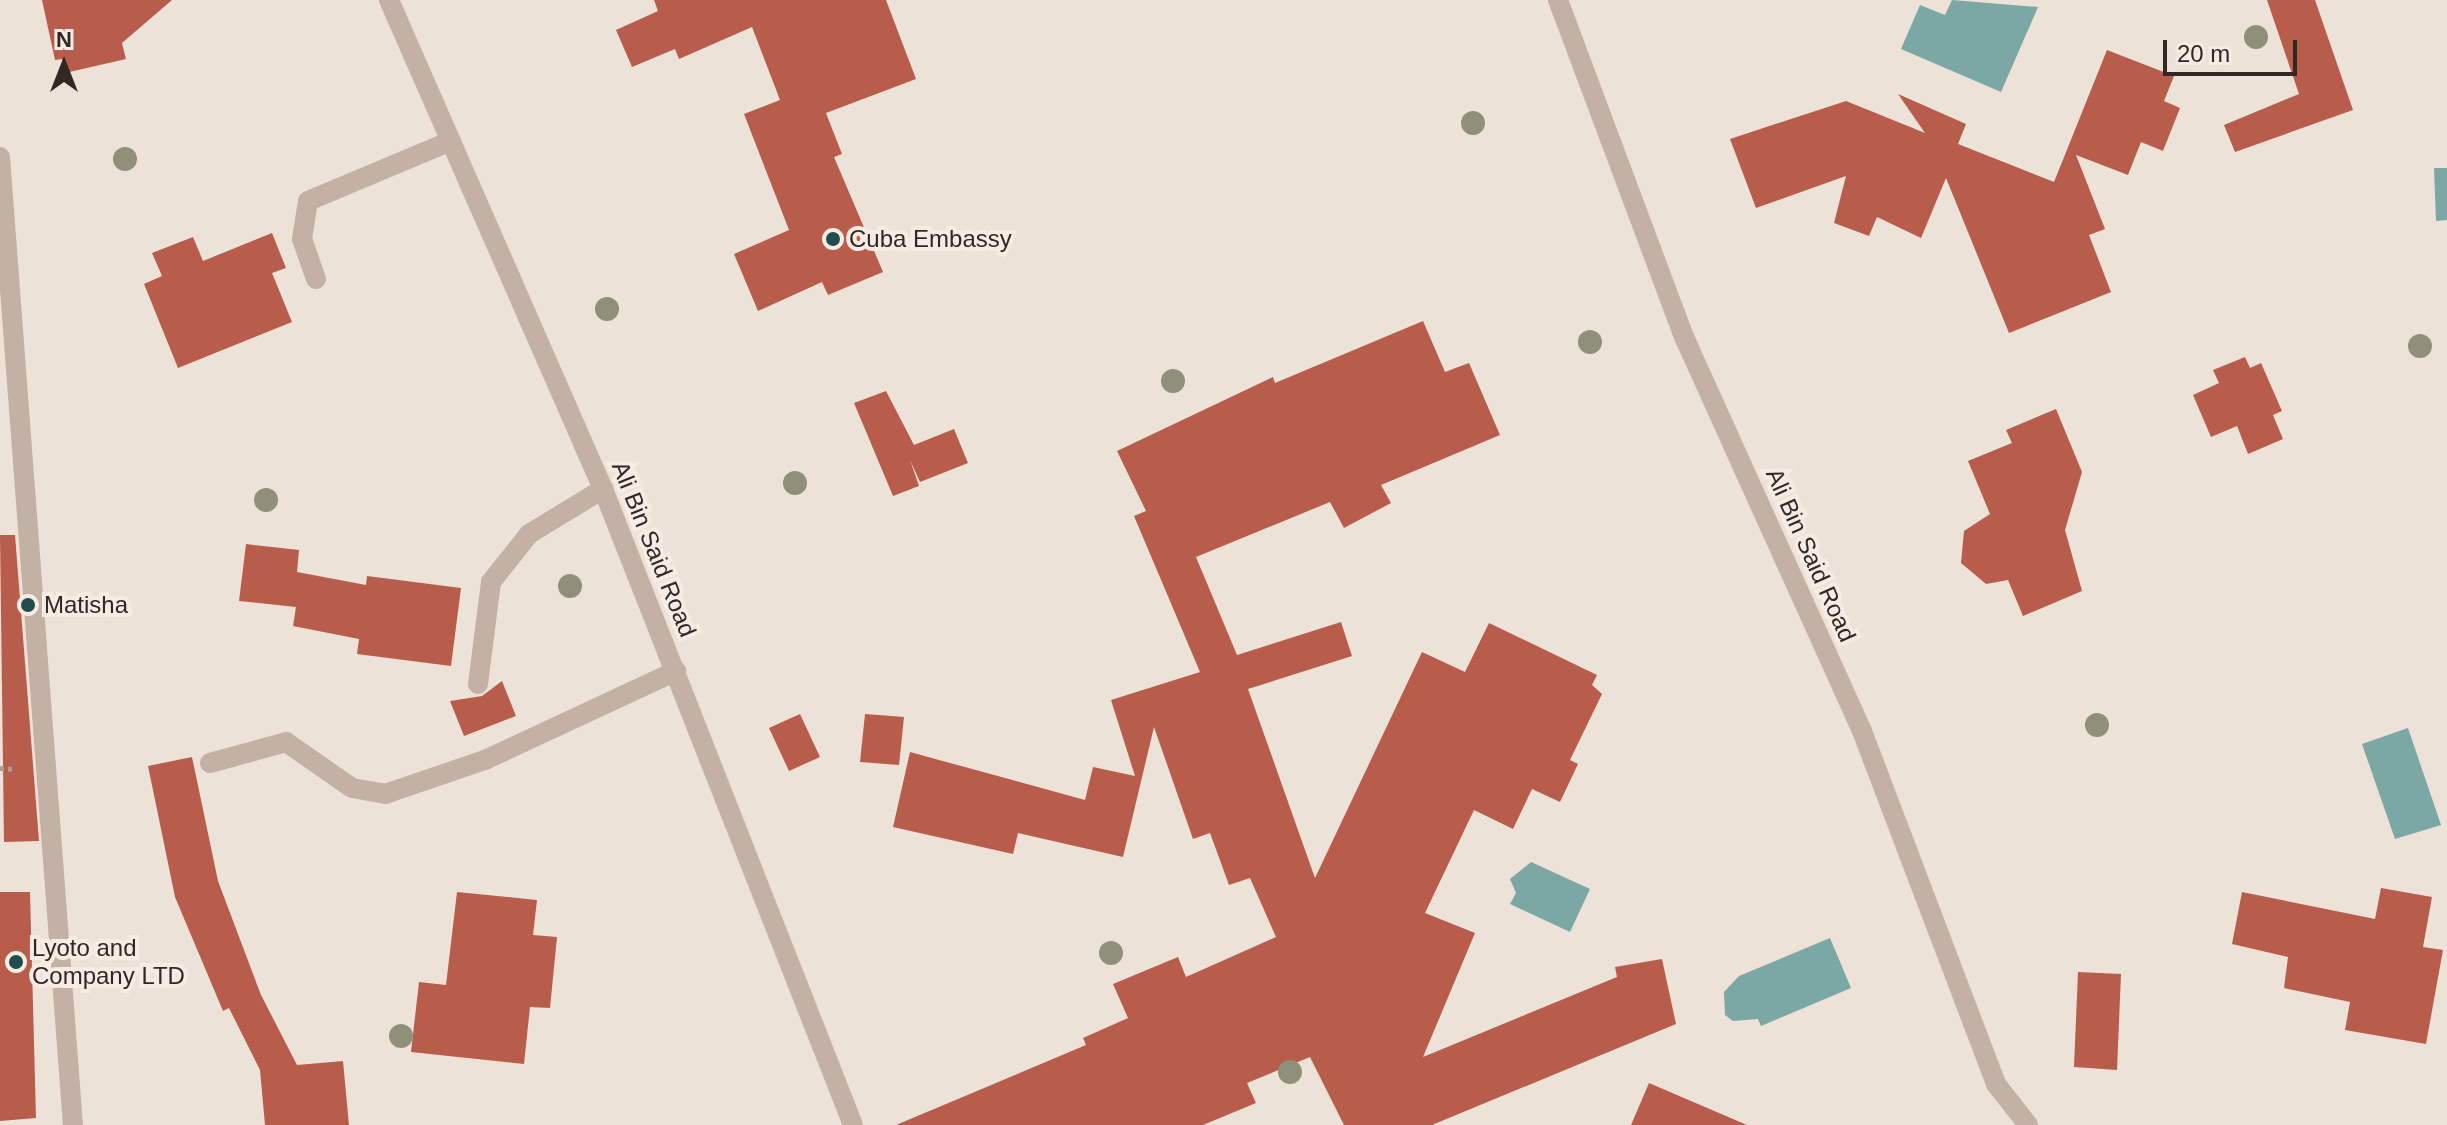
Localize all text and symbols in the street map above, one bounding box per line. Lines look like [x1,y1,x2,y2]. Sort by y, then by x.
north arrow [24,24,104,104]
scale bar [2167,24,2301,74]
text: N [56,27,72,52]
text: 20 m [2177,40,2230,67]
place label: Cuba Embassy [849,225,1012,253]
marker: Cuba Embassy [824,230,842,248]
street label: Ali Bin Said Road [606,457,702,641]
street label: Ali Bin Said Road [1760,464,1862,646]
place label: Matisha [44,591,128,619]
marker: Matisha [19,596,37,614]
place label: Lyoto and Company LTD [32,934,185,990]
marker: Lyoto and Company LTD [7,953,25,971]

